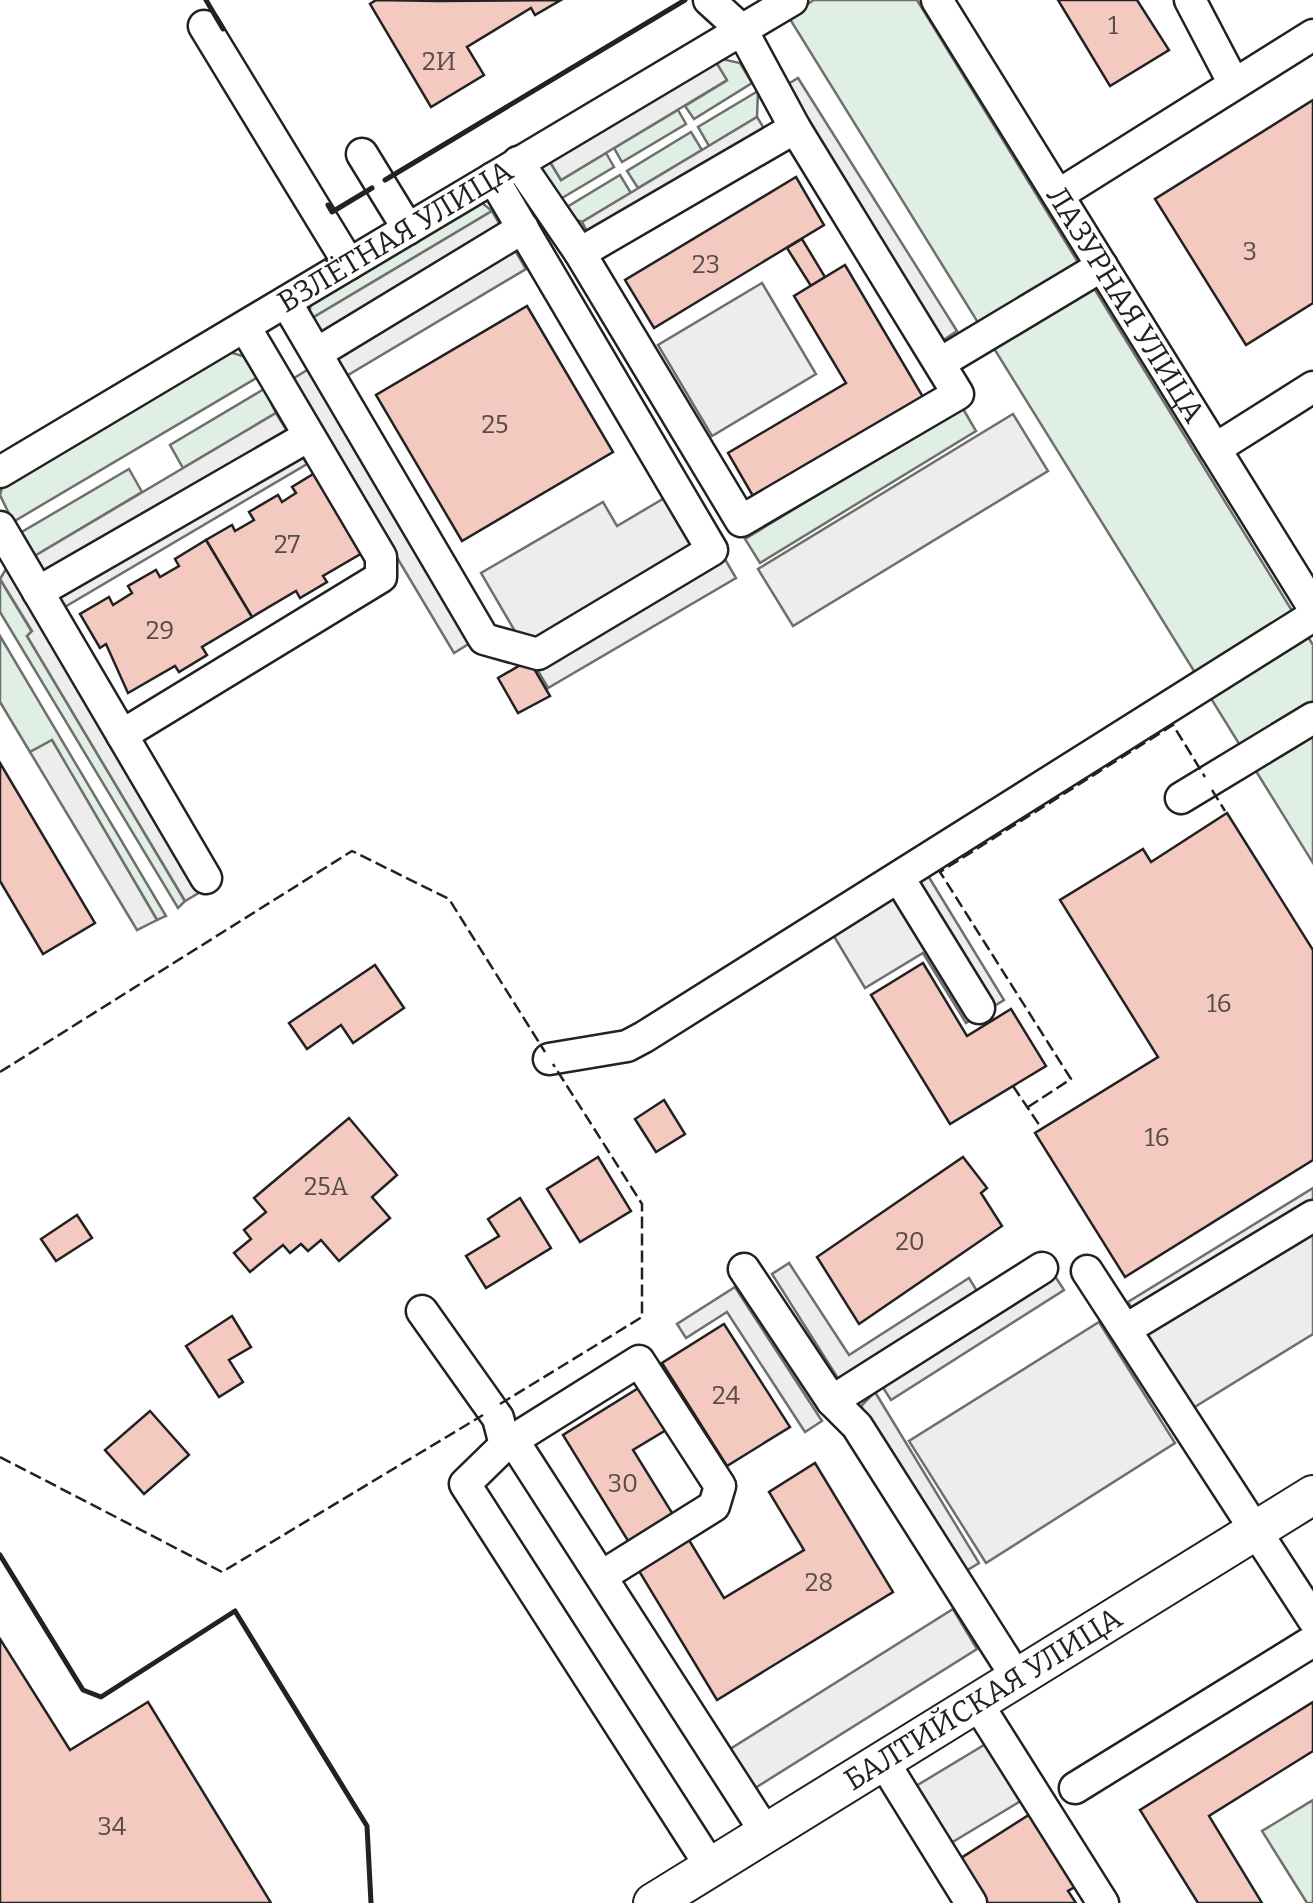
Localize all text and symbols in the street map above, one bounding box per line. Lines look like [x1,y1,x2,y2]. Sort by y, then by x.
house number: 1 [1108,11,1118,41]
house number: 2И [422,47,456,77]
street label: ВЗЛЁТНАЯ УЛИЦА [271,152,520,320]
street label: ЛАЗУРНАЯ УЛИЦА [1039,180,1213,430]
house number: 3 [1243,237,1257,267]
house number: 23 [692,250,720,280]
house number: 25 [482,410,508,440]
house number: 27 [274,530,300,560]
house number: 29 [146,616,174,646]
house number: 16 [1207,989,1231,1019]
house number: 16 [1145,1123,1169,1153]
house number: 25А [304,1172,349,1202]
house number: 20 [895,1227,925,1257]
house number: 24 [712,1381,740,1411]
house number: 30 [608,1469,638,1499]
house number: 28 [805,1568,833,1598]
street label: БАЛТИЙСКАЯ УЛИЦА [838,1599,1129,1798]
house number: 34 [98,1812,127,1842]

